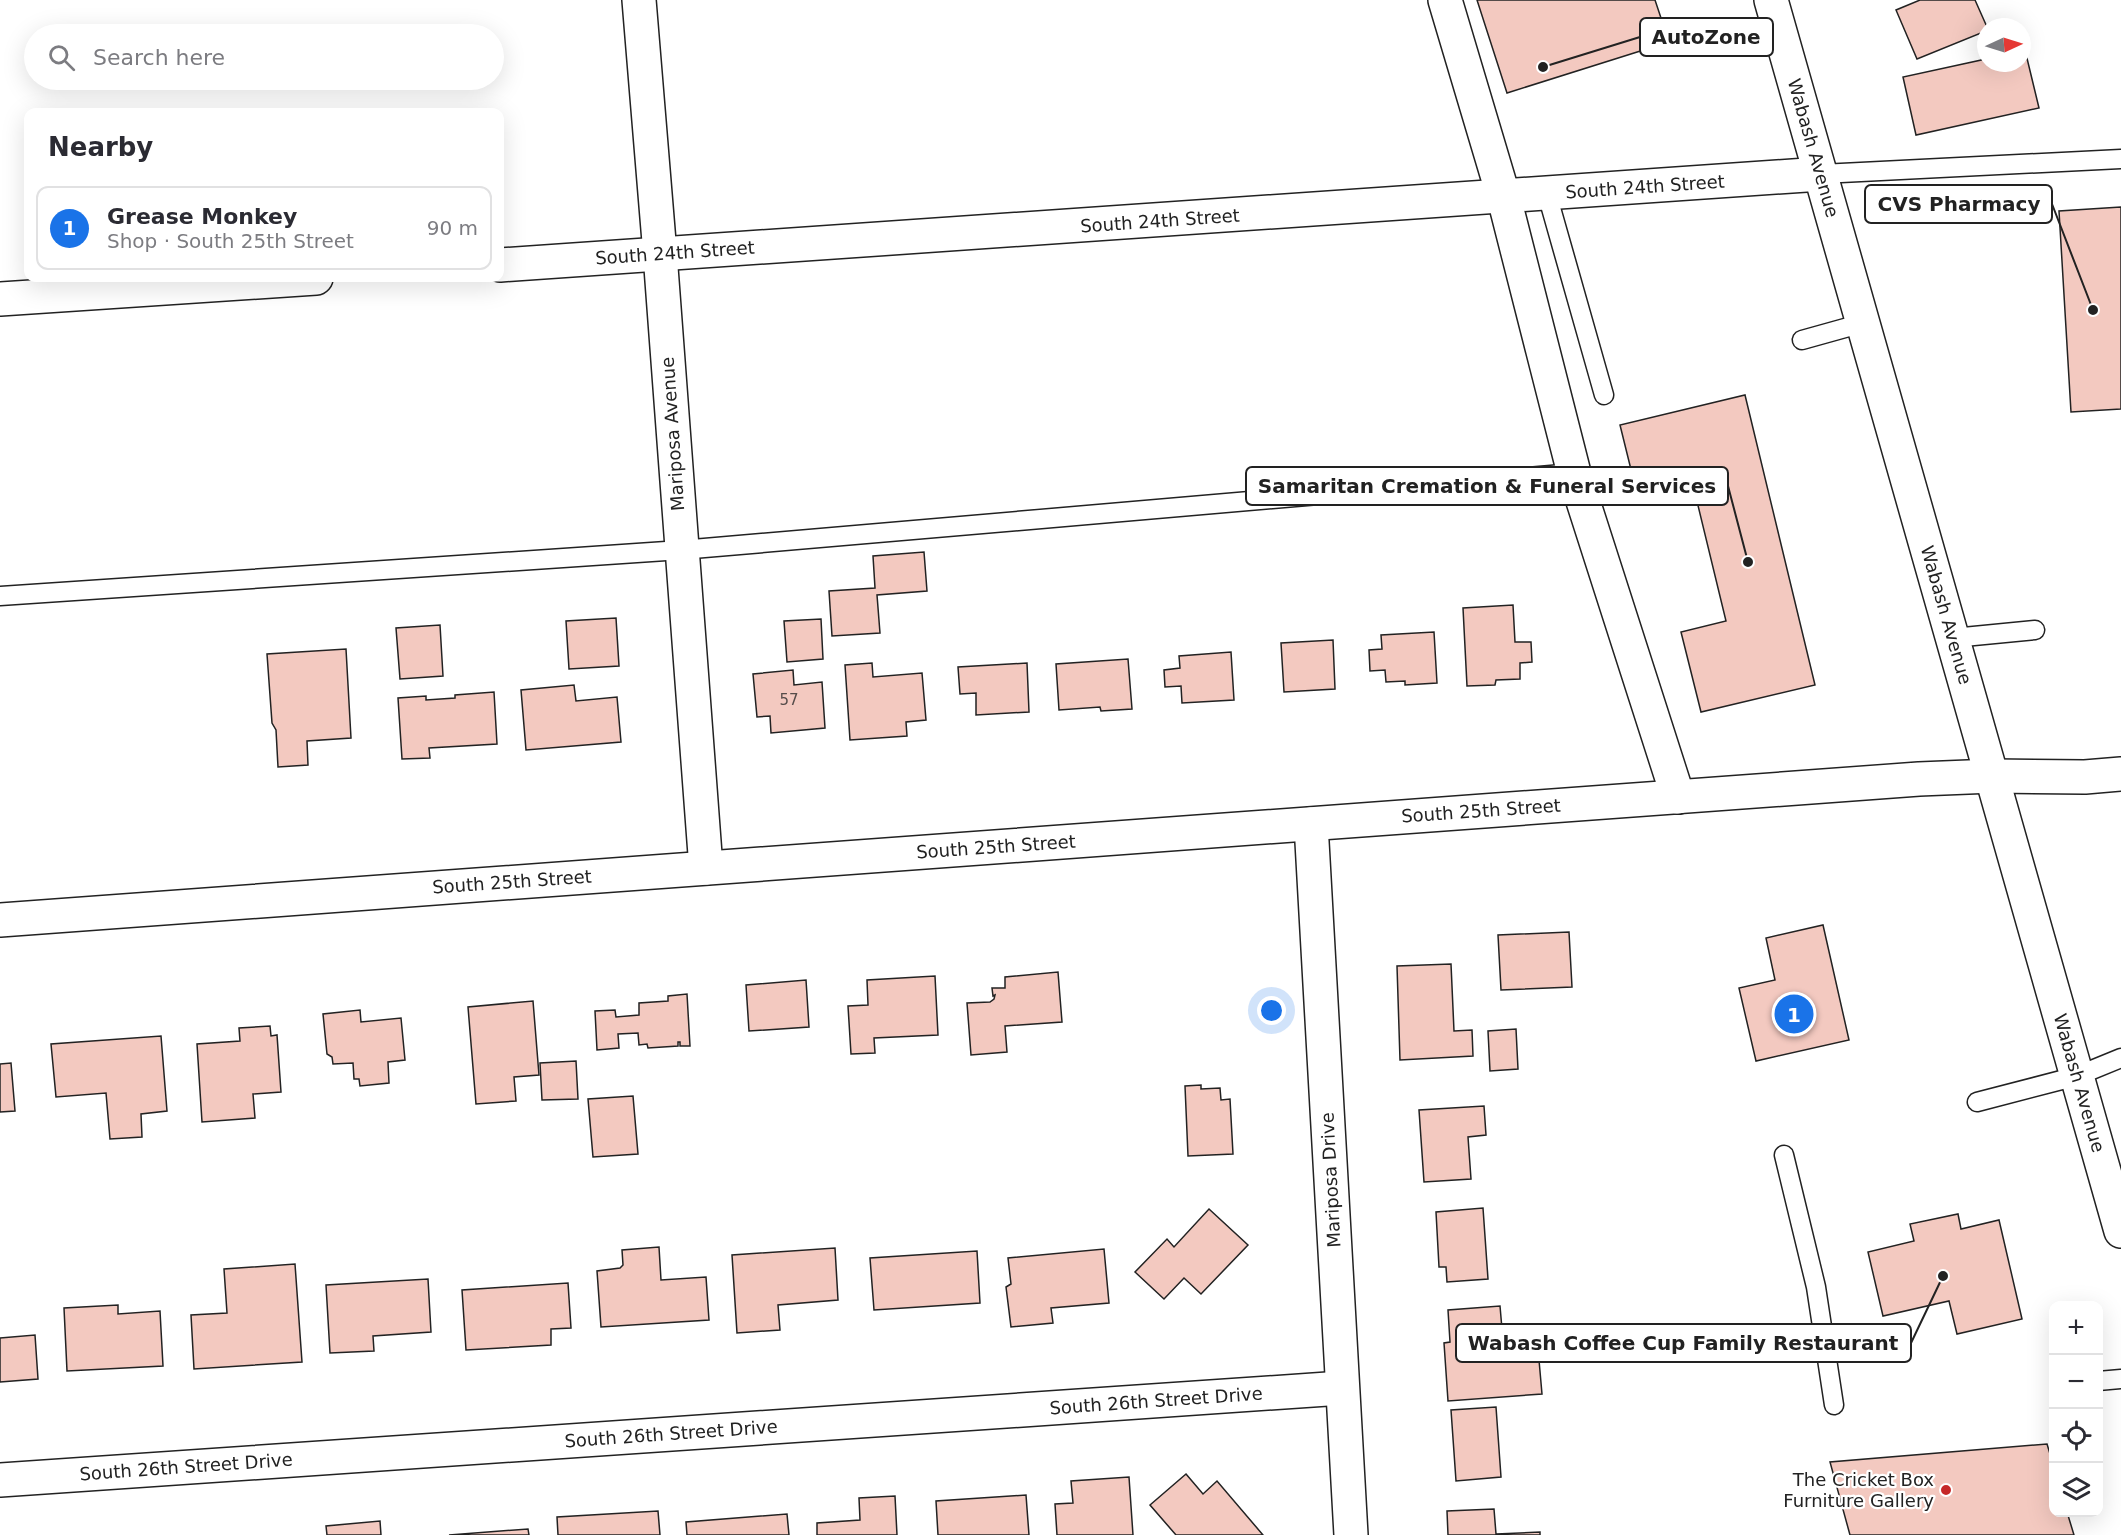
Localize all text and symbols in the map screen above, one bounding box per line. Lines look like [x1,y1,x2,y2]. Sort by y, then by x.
callout: AutoZone [1640,18,1773,56]
north arrow [1977,18,2031,72]
search box [24,24,504,90]
text: AutoZone [1651,25,1761,49]
icon: search [45,41,78,74]
text: Search here [93,45,225,70]
street label: Wabash Avenue [1784,76,1843,220]
text: Nearby [48,132,153,162]
street label: South 24th Street [1565,170,1725,203]
callout: CVS Pharmacy [1865,185,2052,223]
text: CVS Pharmacy [1877,192,2041,216]
text: Grease Monkey [107,204,297,229]
street label: South 24th Street [1080,204,1240,237]
text: 1 [63,216,76,240]
text: 90 m [427,216,478,240]
text: Shop · South 25th Street [107,229,354,253]
street label: South 24th Street [595,236,755,269]
street label: Mariposa Avenue [657,356,688,512]
callout: Samaritan Cremation & Funeral Services [1246,467,1728,505]
text: Samaritan Cremation & Funeral Services [1258,474,1716,498]
street label: Wabash Avenue [1917,543,1976,687]
house number: 57 [779,691,799,709]
street label: South 25th Street [1401,794,1561,827]
street label: South 25th Street [916,830,1076,863]
street label: South 25th Street [432,865,592,898]
pin: 1 [1774,992,1814,1036]
your location [1257,996,1286,1025]
street label: Wabash Avenue [2050,1011,2109,1155]
street label: Mariposa Drive [1316,1112,1345,1248]
map controls [2049,1301,2103,1517]
button: + [2049,1301,2103,1355]
callout: Wabash Coffee Cup Family Restaurant [1456,1324,1911,1362]
text: Wabash Coffee Cup Family Restaurant [1468,1331,1899,1355]
button: − [2049,1355,2103,1409]
street label: South 26th Street Drive [1049,1383,1263,1418]
button: locate [2049,1409,2103,1463]
street label: South 26th Street Drive [564,1416,778,1451]
street label: South 26th Street Drive [79,1449,293,1484]
button: layers [2049,1463,2103,1517]
place label: The Cricket Box Furniture Gallery [1783,1469,1934,1511]
marker: The Cricket Box Furniture Gallery [1939,1483,1953,1497]

